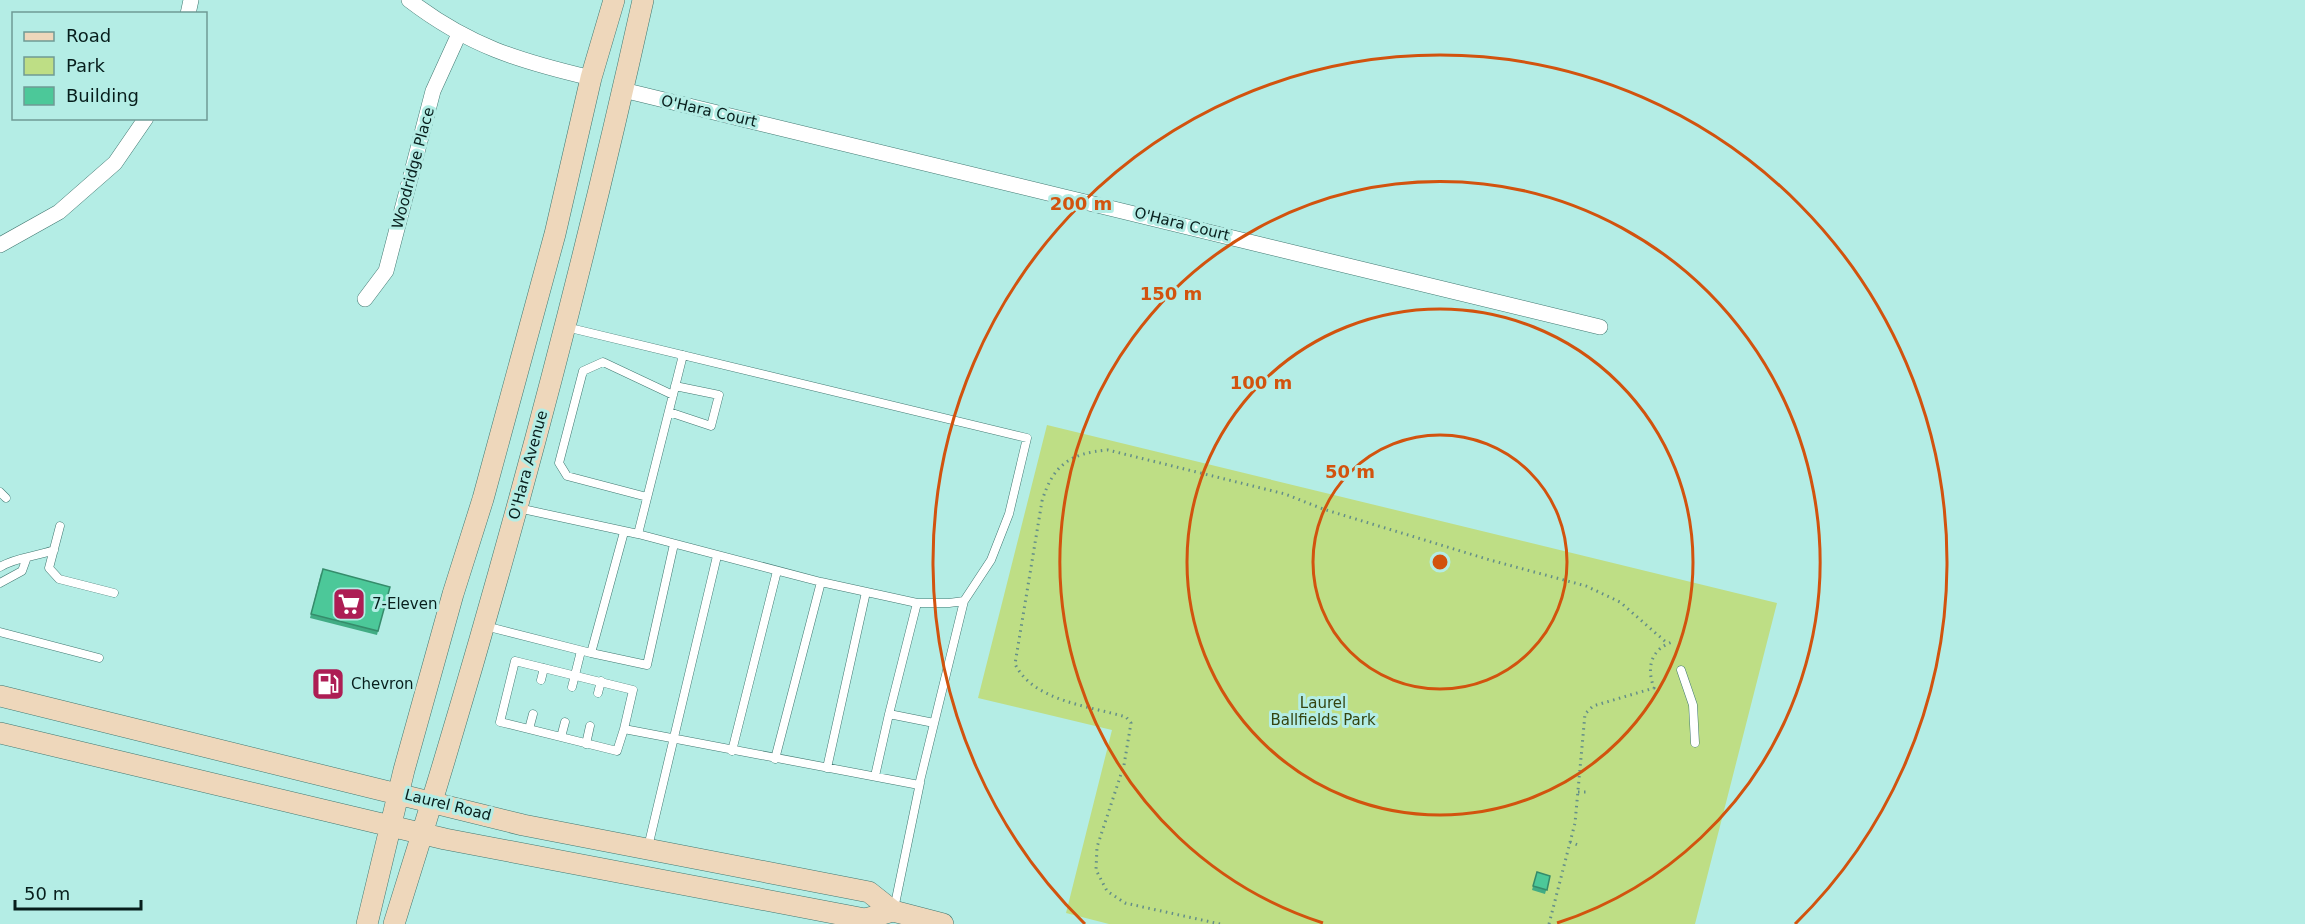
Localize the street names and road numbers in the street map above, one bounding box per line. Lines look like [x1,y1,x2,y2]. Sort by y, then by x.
street label: O'Hara Court [659,91,759,131]
street label: Woodridge Place [388,105,438,231]
street label: O'Hara Court [1132,203,1232,245]
street label: O'Hara Avenue [505,408,551,522]
street label: Laurel Road [403,786,493,824]

